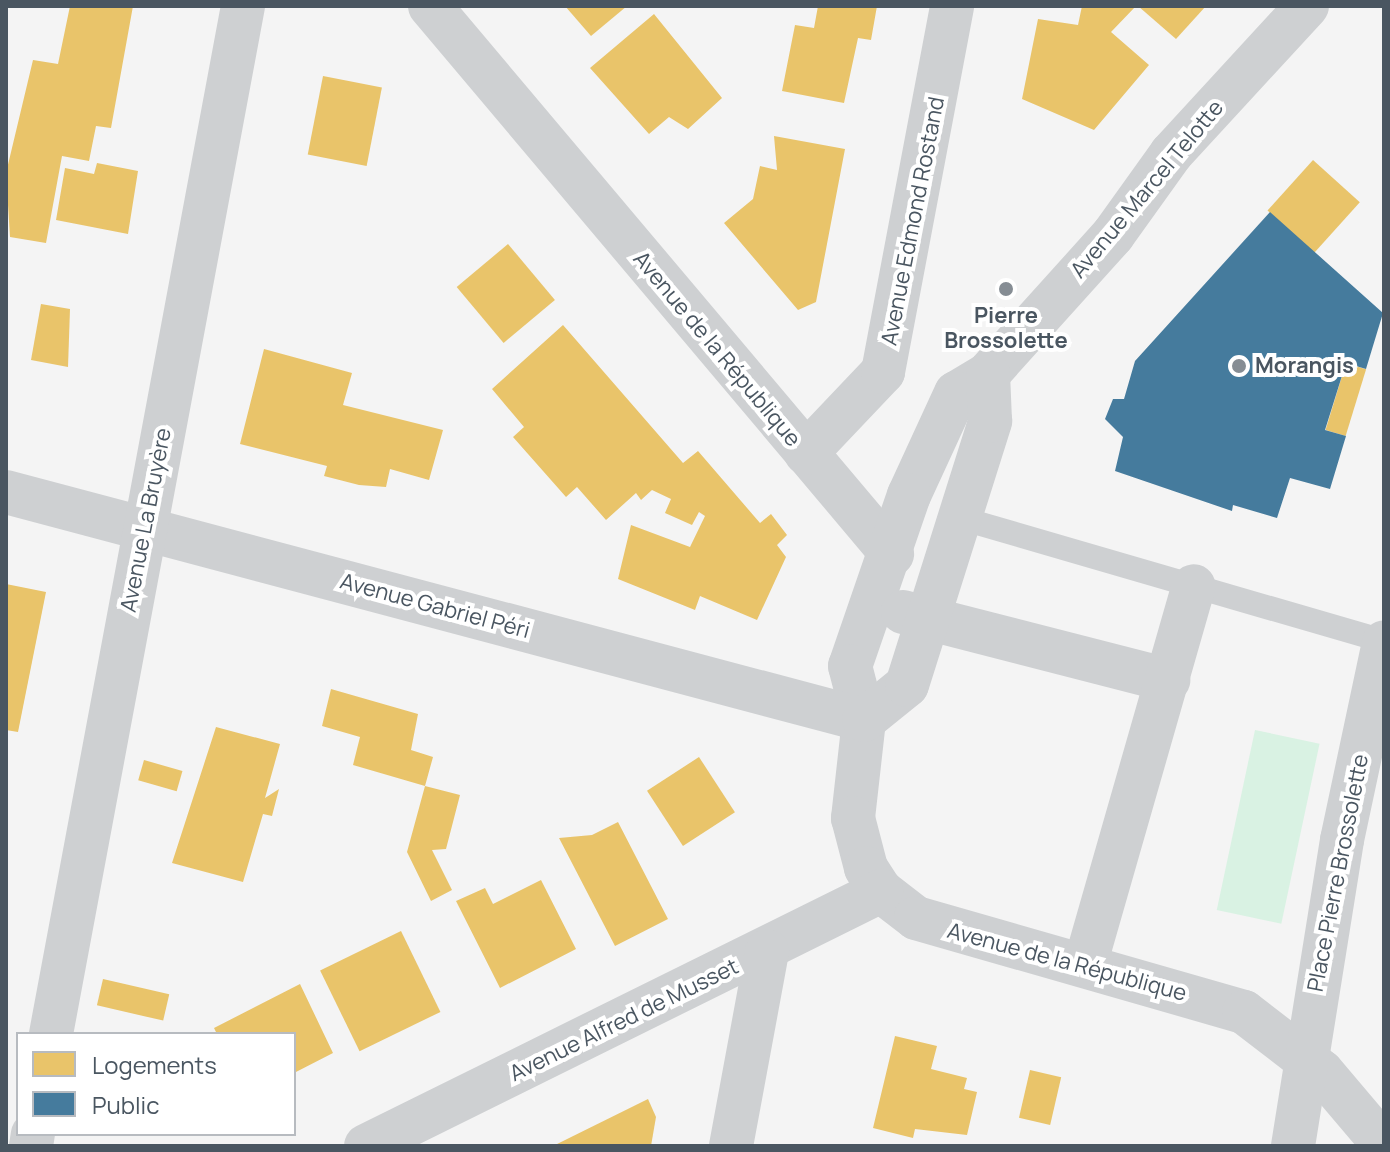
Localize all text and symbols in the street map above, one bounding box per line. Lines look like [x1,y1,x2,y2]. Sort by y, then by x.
street label: Avenue Edmond Rostand [876,94,950,348]
street label: Avenue Marcel Telotte [1065,95,1229,283]
street label: Avenue de la République [628,246,806,452]
marker: Pierre Brossolette [997,280,1015,298]
place label: Pierre Brossolette [944,302,1068,354]
place label: Morangis [1255,353,1354,379]
marker: Morangis [1230,357,1248,375]
street label: Avenue La Bruyère [115,426,177,614]
street label: Avenue Gabriel Péri [337,568,533,644]
street label: Place Pierre Brossolette [1302,752,1374,994]
street label: Avenue de la République [945,917,1189,1007]
street label: Avenue Alfred de Musset [505,953,743,1087]
legend [16,1032,296,1136]
text: Logements [92,1048,217,1081]
text: Public [92,1088,159,1121]

